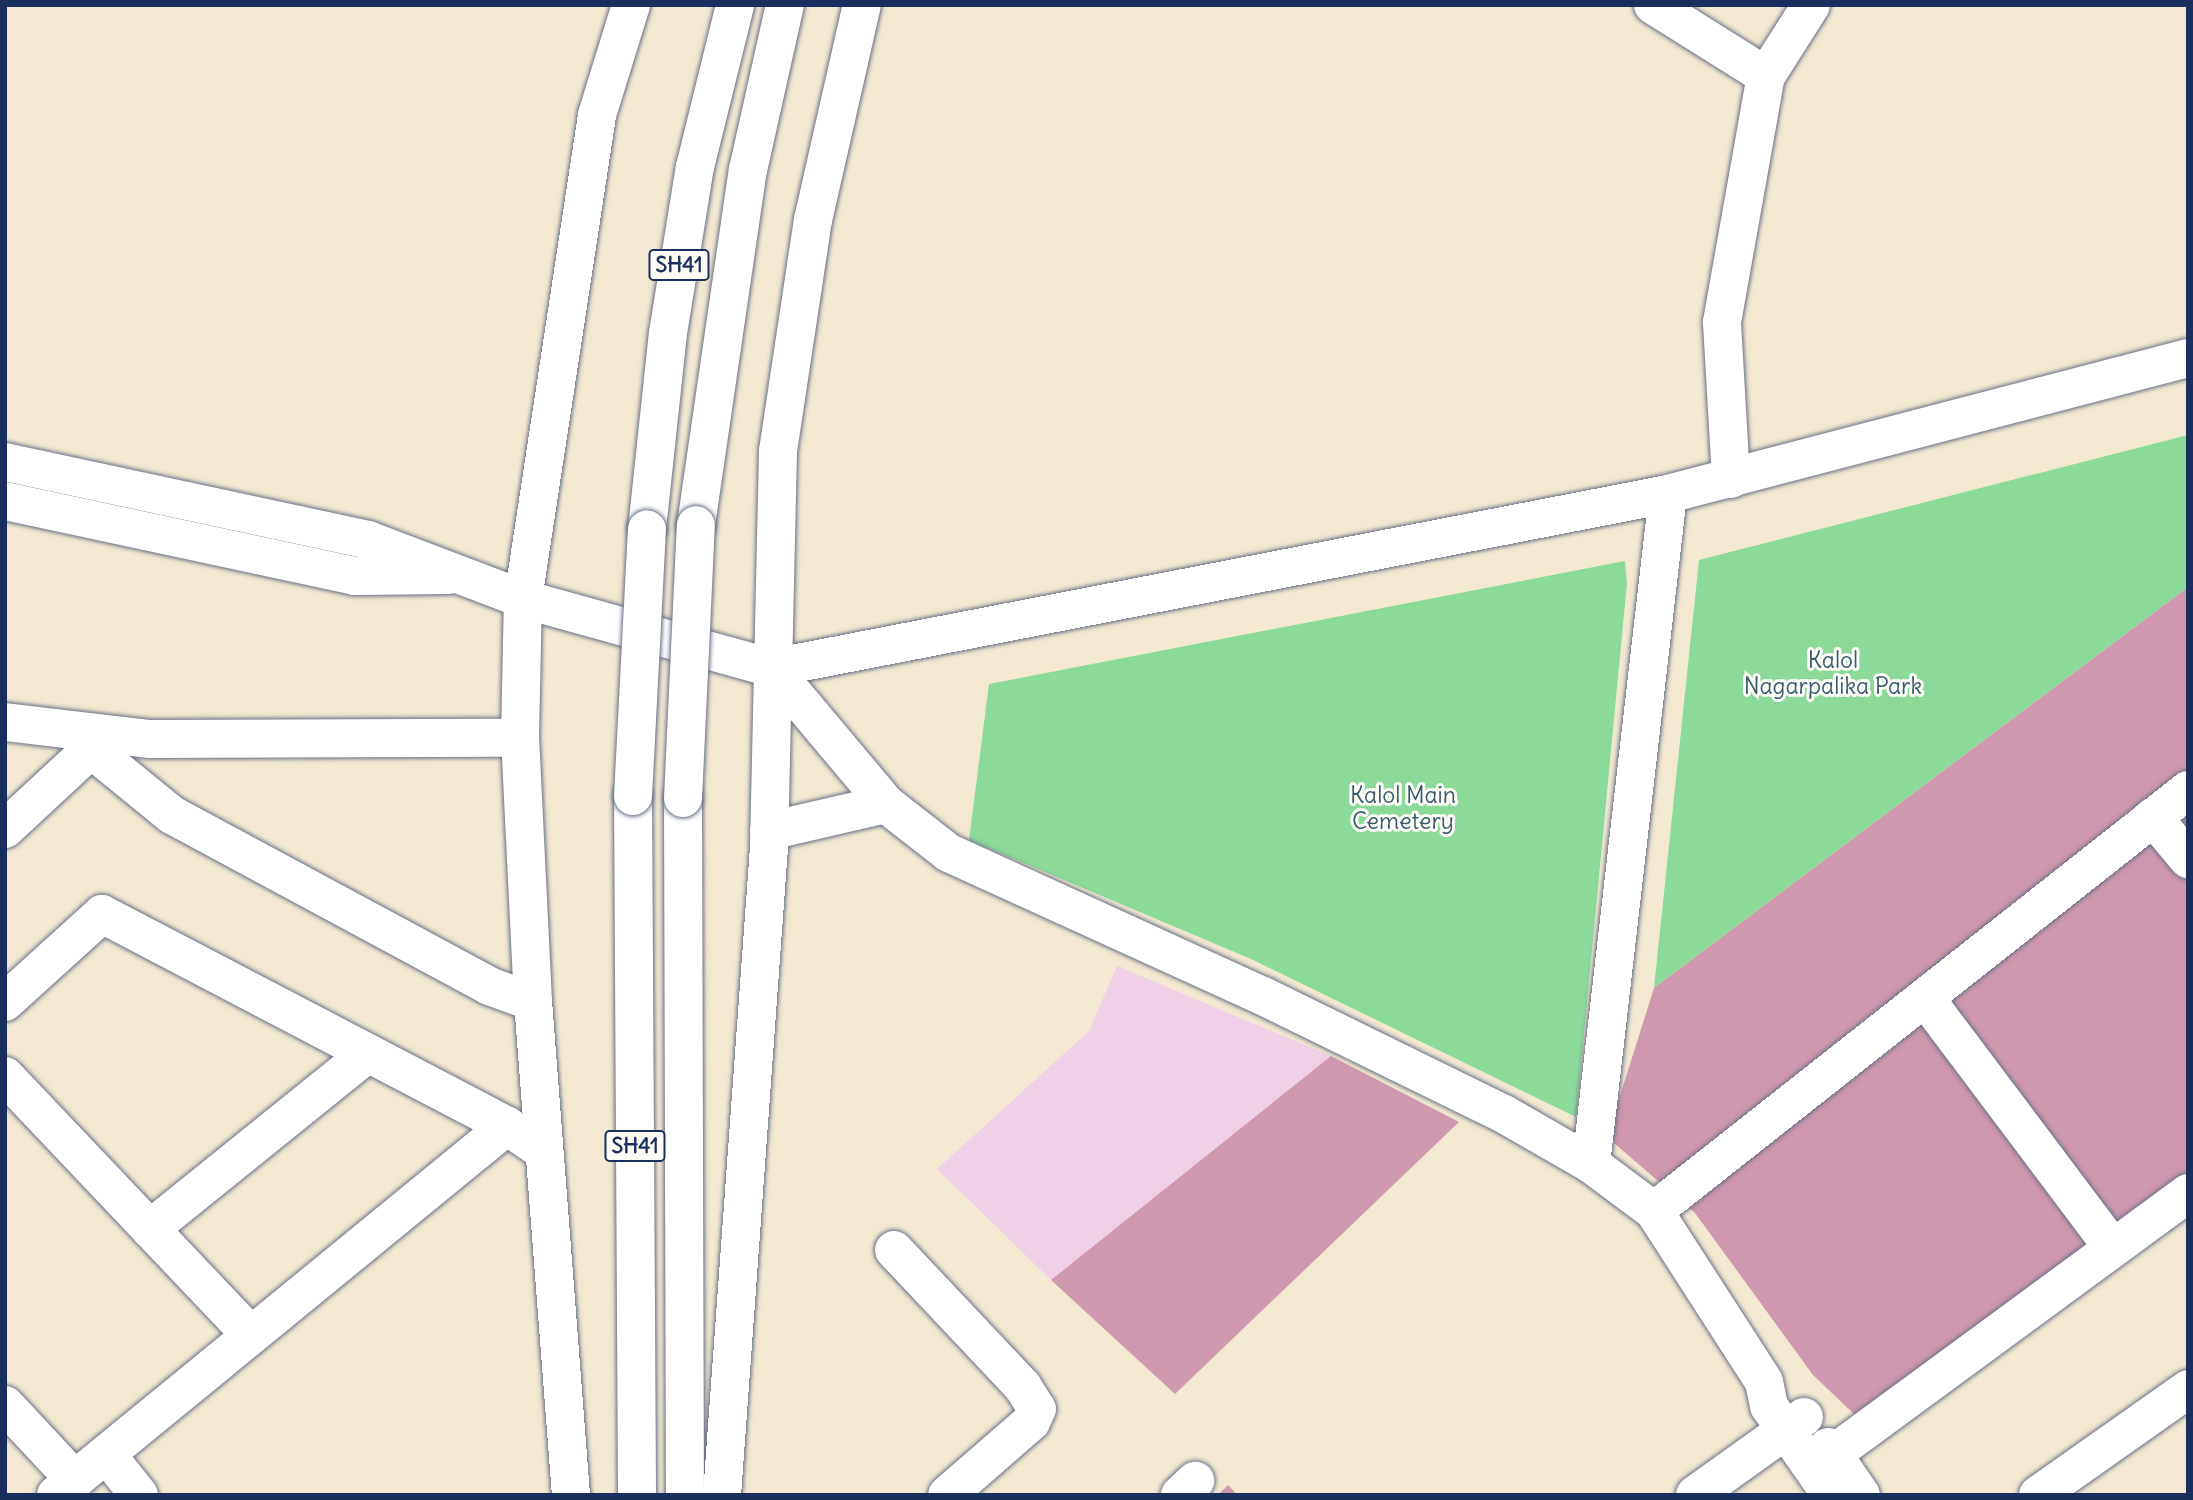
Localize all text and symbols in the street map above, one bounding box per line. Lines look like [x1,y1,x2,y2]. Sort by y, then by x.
road number: SH41 [648,247,710,282]
park label: Kalol Nagarpalika Park [1744,646,1922,700]
park label: Kalol Main Cemetery [1350,781,1456,835]
road number: SH41 [604,1128,666,1164]

